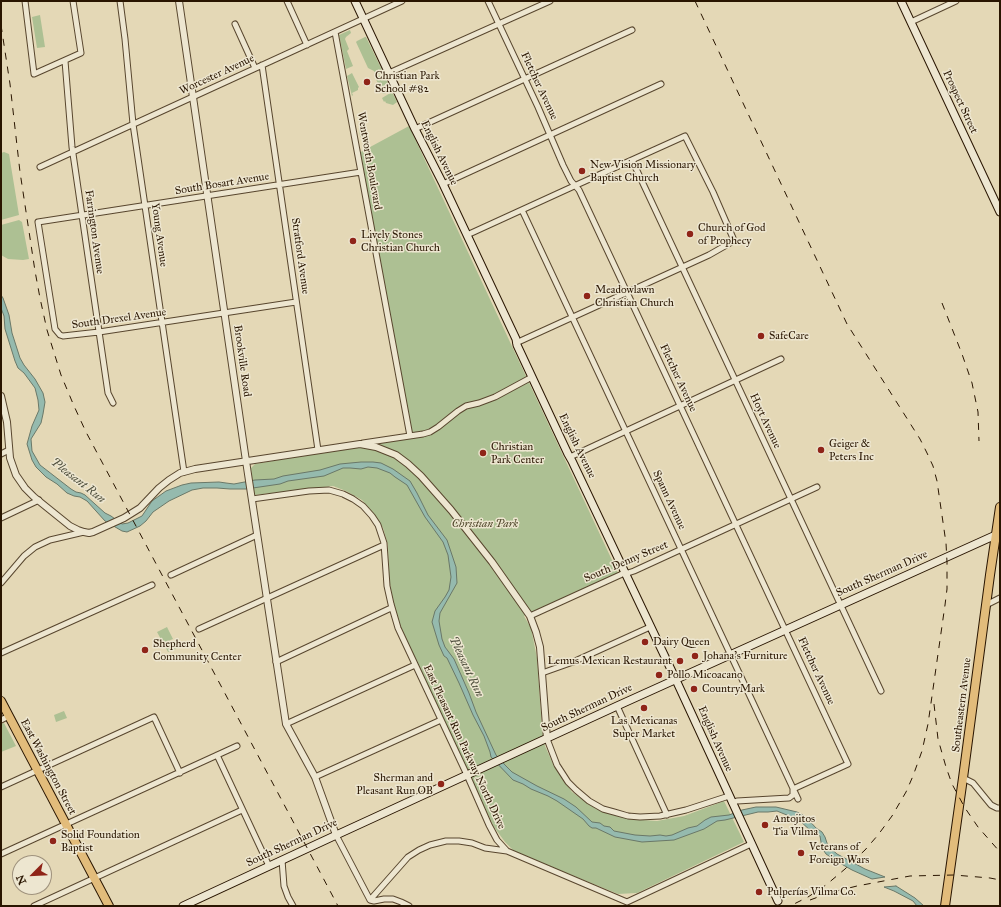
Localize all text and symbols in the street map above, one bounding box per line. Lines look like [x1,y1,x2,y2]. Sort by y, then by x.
street label: Fletcher Avenue [518,50,560,122]
street label: Worcester Avenue [178,52,256,98]
street label: Prospect Street [940,68,980,136]
place label: Christian Park School #82 [375,69,440,95]
marker: Christian Park School #82 [362,77,372,87]
street label: Wentworth Boulevard [354,111,384,211]
street label: English Avenue [418,118,460,188]
place label: New Vision Missionary Baptist Church [590,158,696,184]
marker: New Vision Missionary Baptist Church [577,166,587,176]
street label: South Bosart Avenue [174,170,270,198]
street label: Farrington Avenue [82,189,106,275]
street label: Young Avenue [148,202,170,268]
street label: Stratford Avenue [288,217,312,295]
place label: Church of God of Prophecy [698,221,765,247]
place label: Lively Stones Christian Church [361,228,440,254]
marker: Church of God of Prophecy [685,229,695,239]
marker: Lively Stones Christian Church [348,236,358,246]
place label: Meadowlawn Christian Church [595,283,674,309]
marker: Meadowlawn Christian Church [582,291,592,301]
street label: South Drexel Avenue [71,306,167,332]
street label: Brookville Road [230,324,254,398]
place label: SafeCare [769,329,809,343]
marker: SafeCare [756,331,766,341]
street label: Fletcher Avenue [657,342,699,414]
street label: Hoyt Avenue [746,391,784,451]
street label: English Avenue [556,411,598,481]
place label: Geiger & Peters Inc [829,437,874,463]
place label: Christian Park Center [491,440,544,466]
marker: Geiger & Peters Inc [816,445,826,455]
marker: Christian Park Center [478,448,488,458]
water label: Pleasant Run [48,455,108,507]
street label: Spann Avenue [650,468,688,532]
park label: Christian Park [452,517,518,531]
street label: South Denny Street [582,538,670,586]
street label: South Sherman Drive [834,548,930,600]
water label: Pleasant Run [446,635,486,699]
place label: Dairy Queen [653,635,710,649]
street label: Fletcher Avenue [795,635,837,707]
place label: Shepherd Community Center [153,637,241,663]
marker: Dairy Queen [640,637,650,647]
marker: Shepherd Community Center [140,645,150,655]
place label: Johana’s Furniture [703,649,788,663]
marker: Johana’s Furniture [690,651,700,661]
place label: Lemus Mexican Restaurant [547,654,672,668]
marker: Lemus Mexican Restaurant [675,656,685,666]
street label: Southeastern Avenue [950,657,974,753]
street label: East Pleasant Run Parkway North Drive [420,663,508,831]
place label: Pollo Micoacano [667,668,743,682]
marker: Pollo Micoacano [654,670,664,680]
street label: South Sherman Drive [539,681,635,735]
place label: CountryMark [702,682,765,696]
marker: CountryMark [689,684,699,694]
marker: Las Mexicanas Super Market [639,703,649,713]
street label: English Avenue [695,704,735,774]
place label: Las Mexicanas Super Market [611,714,677,740]
street label: East Washington Street [17,717,79,817]
place label: Sherman and Pleasant Run OB [356,771,433,797]
marker: Sherman and Pleasant Run OB [436,779,446,789]
place label: Antojitos Tia Vilma [773,812,818,838]
street label: South Sherman Drive [244,816,340,870]
marker: Antojitos Tia Vilma [760,820,770,830]
place label: Solid Foundation Baptist [61,828,140,854]
marker: Solid Foundation Baptist [48,836,58,846]
place label: Veterans of Foreign Wars [809,840,869,866]
marker: Veterans of Foreign Wars [796,848,806,858]
north arrow [12,855,52,895]
text: N [14,873,29,887]
place label: Pulperías Vilma Co. [767,885,856,899]
marker: Pulperías Vilma Co. [754,887,764,897]

